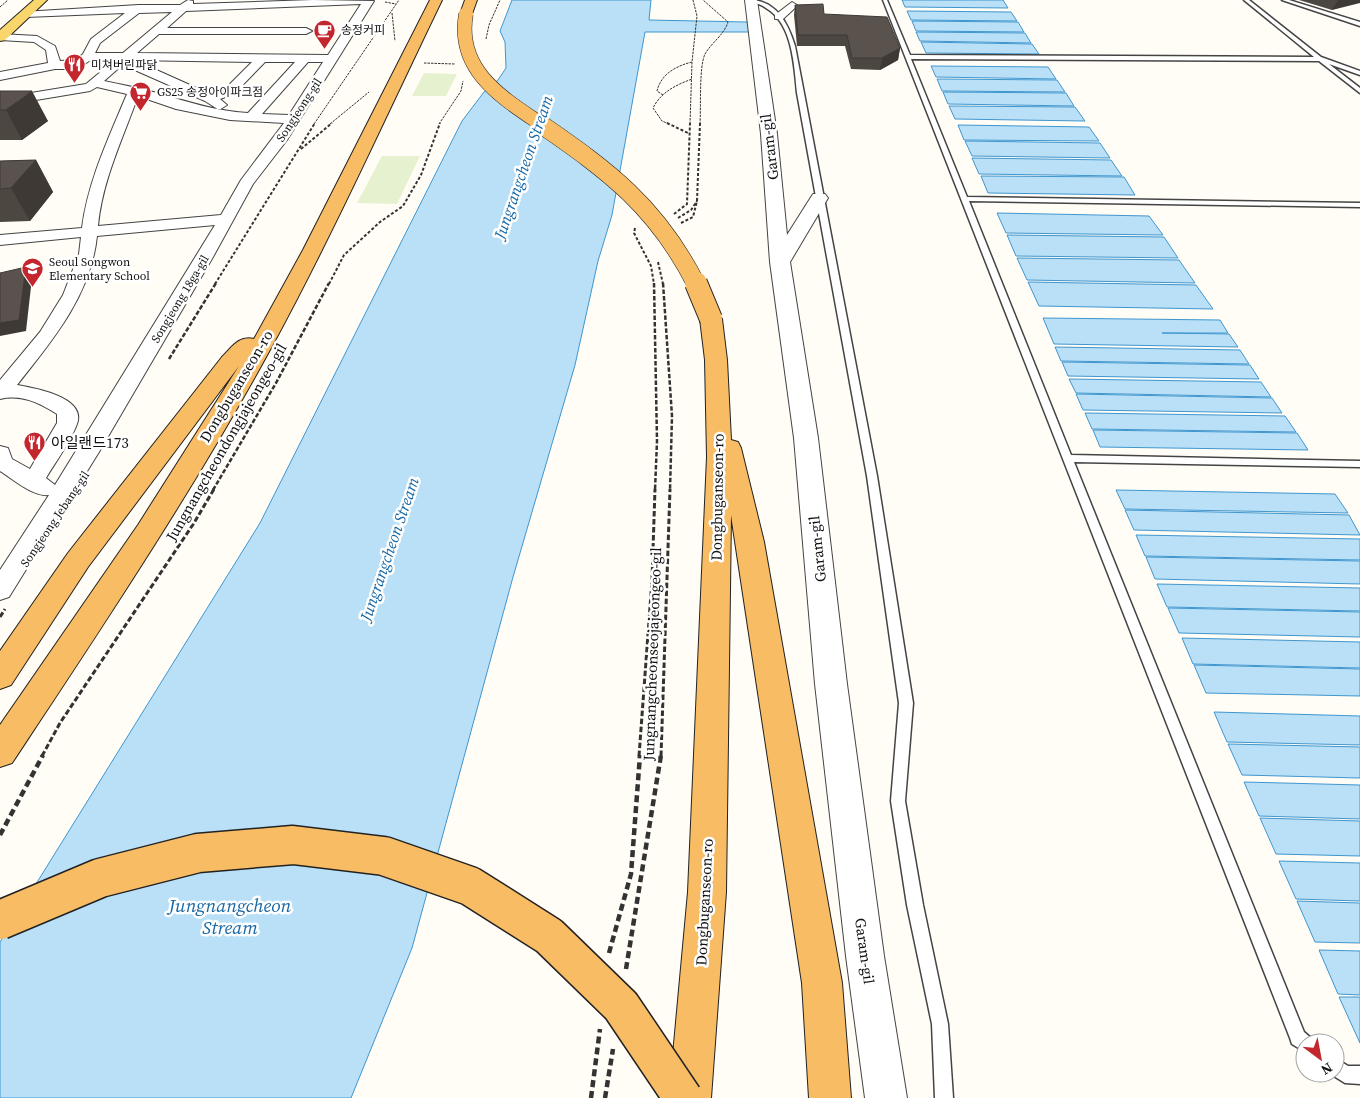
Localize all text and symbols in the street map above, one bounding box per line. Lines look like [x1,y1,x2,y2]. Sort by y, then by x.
cafe icon: 송정커피 [313,18,337,49]
place label: 송정커피 [341,22,385,38]
restaurant icon: 미쳐버린파닭 [63,53,87,84]
place label: 미쳐버린파닭 [91,57,157,73]
street label: Songjeong-gil [272,75,326,145]
supermarket icon: GS25 송정아이파크점 [129,80,153,111]
place label: GS25 송정아이파크점 [157,84,263,100]
water label: Jungrangcheon Stream [488,92,558,243]
street label: Garam-gil [754,112,783,181]
street label: Songjeong 18ga-gil [147,252,213,346]
place label: Seoul Songwon Elementary School [49,254,150,284]
school or university icon: Seoul Songwon Elementary School [21,257,45,288]
street label: Dongbuganseon-ro [194,326,278,446]
street label: Jungnangcheondongjajeongeo-gil [160,339,292,546]
restaurant icon: 아일랜드173 [23,430,47,461]
place label: 아일랜드173 [51,432,129,453]
street label: Dongbuganseon-ro [705,433,729,561]
street label: Songjeong Jebang-gil [17,467,93,570]
water label: Jungrangcheon Stream [354,474,424,625]
street label: Garam-gil [803,514,831,583]
street label: Jungnangcheonseojajeongeo-gil [638,546,666,762]
street label: Dongbuganseon-ro [690,838,718,966]
water label: Jungnangcheon Stream [166,892,292,940]
street label: Garam-gil [850,917,880,986]
north arrow [1295,1033,1345,1083]
text: N [1317,1058,1337,1080]

